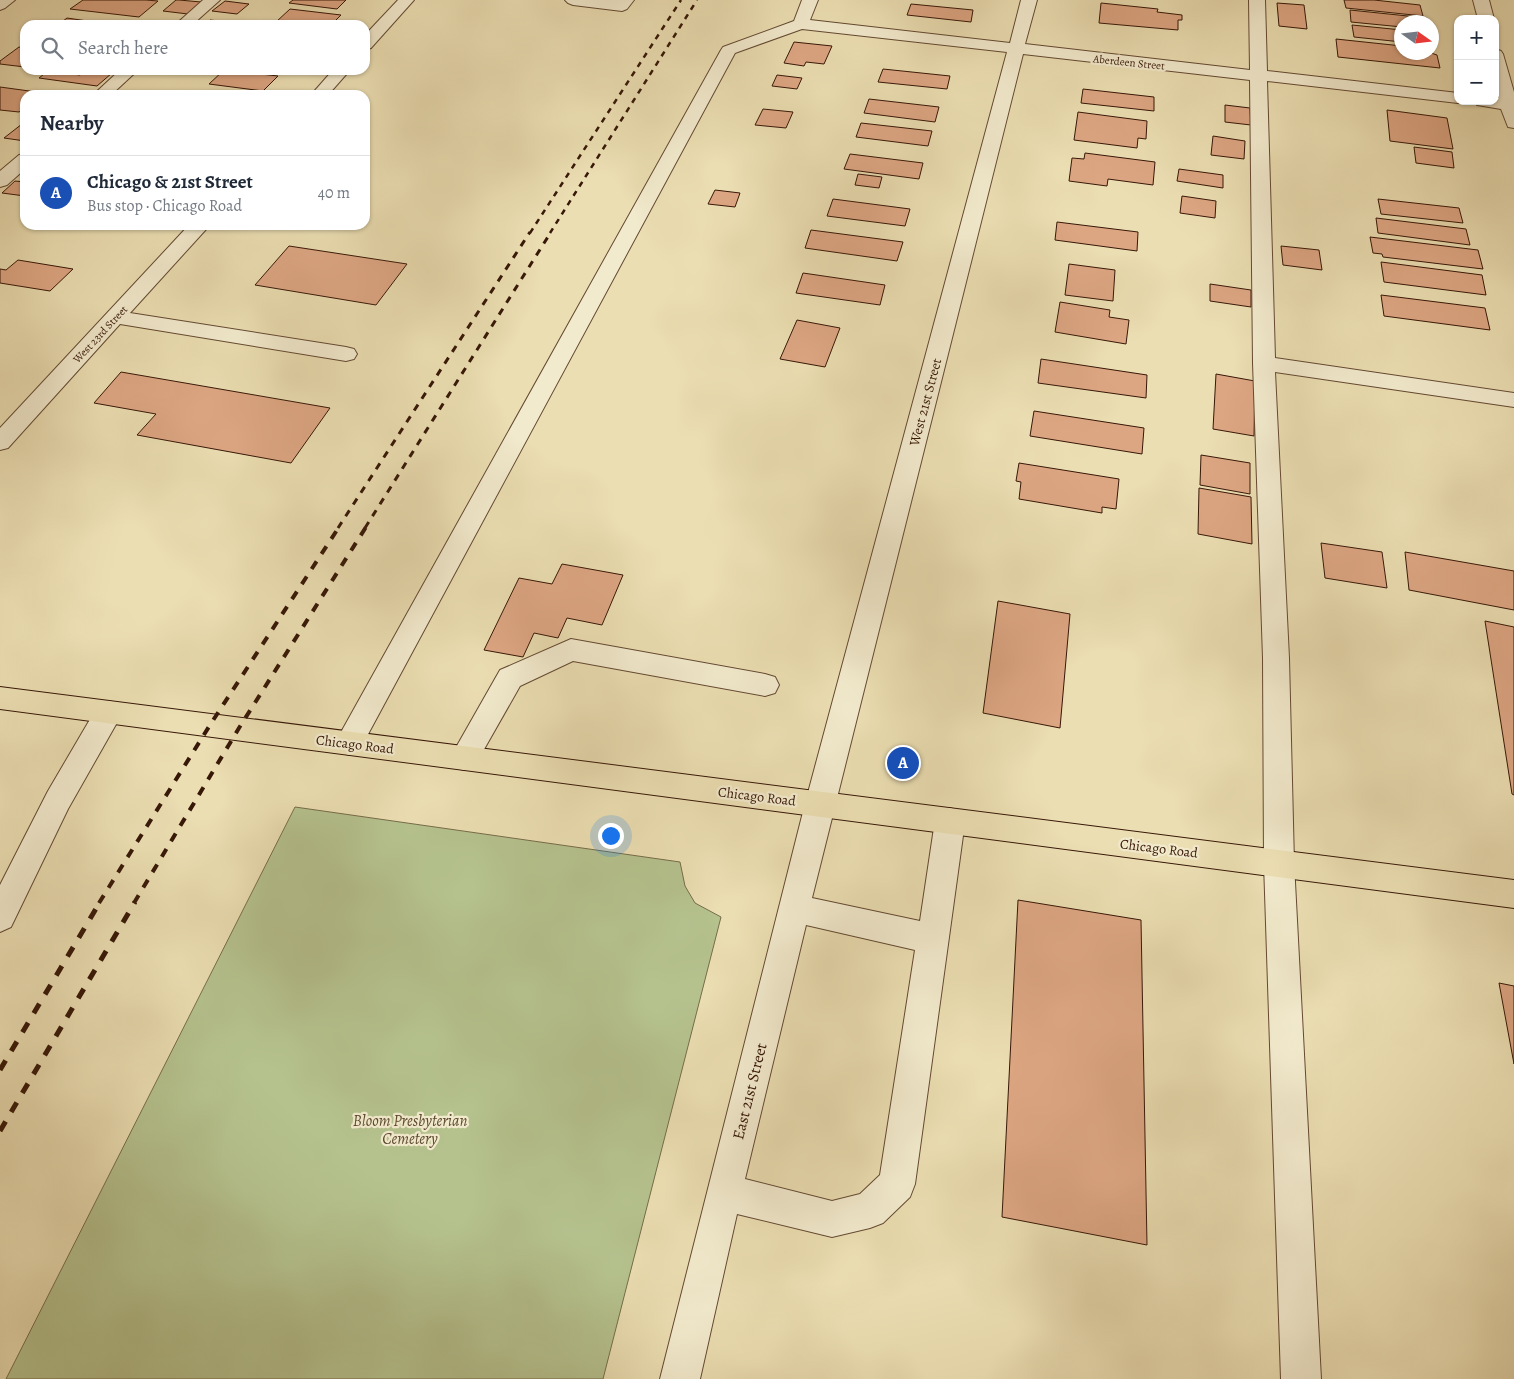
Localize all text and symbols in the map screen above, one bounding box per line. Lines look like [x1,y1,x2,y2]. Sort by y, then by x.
north arrow [1394,15,1439,60]
map controls [1454,15,1499,105]
button: + [1454,15,1499,60]
search box [20,20,370,75]
icon: search [38,34,66,62]
text: Search here [78,35,168,61]
street label: Aberdeen Street [1091,51,1166,74]
button: − [1454,60,1499,105]
text: Nearby [40,109,103,137]
text: Chicago & 21st Street [87,169,253,195]
text: A [51,182,61,204]
text: 40 m [318,182,350,204]
text: Bus stop · Chicago Road [87,195,242,217]
street label: West 23rd Street [69,302,131,367]
street label: West 21st Street [904,356,946,449]
street label: Chicago Road [315,730,395,759]
pin: A [887,744,919,782]
street label: Chicago Road [717,782,797,811]
your location [598,823,624,849]
street label: Chicago Road [1119,834,1199,863]
street label: East 21st Street [727,1041,773,1142]
park label: Bloom Presbyterian Cemetery [353,1110,467,1150]

